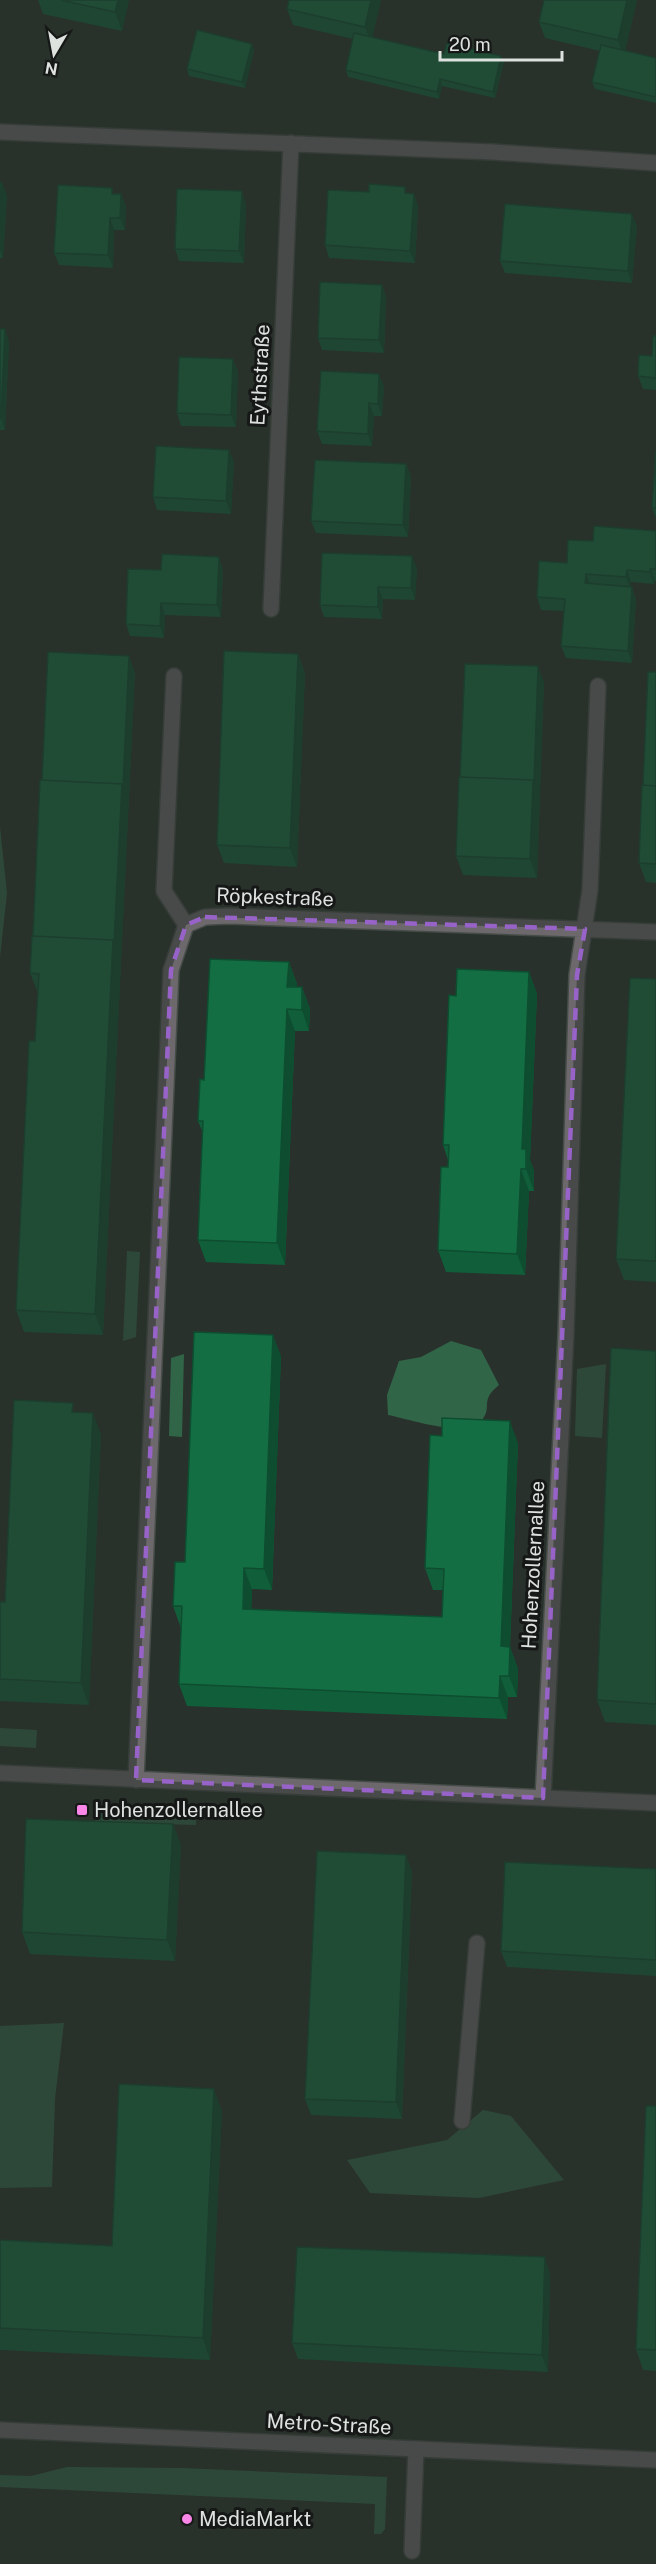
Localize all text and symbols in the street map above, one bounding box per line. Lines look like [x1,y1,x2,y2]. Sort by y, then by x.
north arrow [24,24,84,84]
scale bar [440,24,562,62]
text: 20 m [449,34,491,55]
text: N [44,58,59,79]
street label: Eythstraße [245,324,275,426]
street label: Röpkestraße [216,883,334,911]
street label: Hohenzollernallee [517,1480,549,1650]
place label: Hohenzollernallee [94,1798,263,1822]
marker: Hohenzollernallee [75,1803,89,1817]
street label: Metro-Straße [266,2409,392,2439]
place label: MediaMarkt [199,2507,311,2531]
marker: MediaMarkt [180,2512,194,2526]

